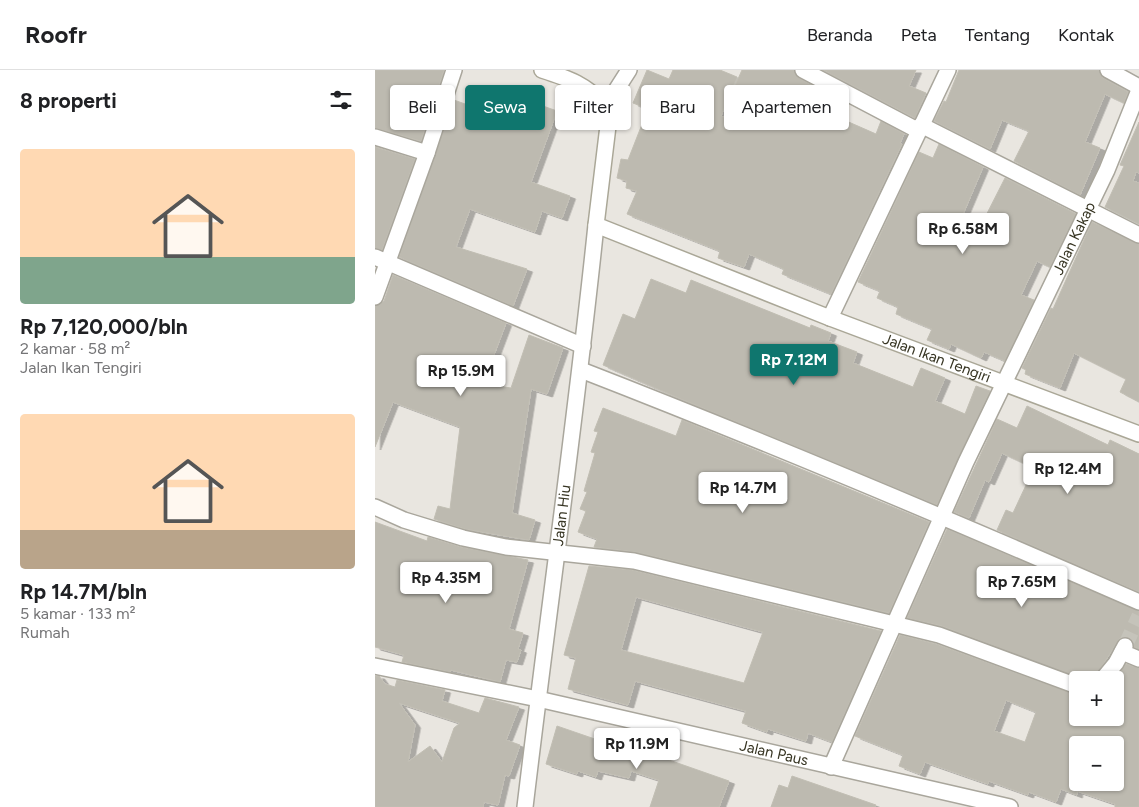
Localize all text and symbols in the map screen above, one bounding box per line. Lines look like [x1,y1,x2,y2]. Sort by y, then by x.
text: Roofr [25,20,87,49]
text: Beranda [807,24,873,46]
text: Peta [901,24,937,46]
text: Tentang [965,24,1030,46]
text: Kontak [1058,24,1114,46]
chip: Beli [390,85,455,130]
chip: Sewa [465,85,545,130]
chip: Filter [555,85,631,130]
chip: Baru [641,85,714,130]
chip: Apartemen [724,85,849,130]
icon: filters [327,86,355,114]
text: 8 properti [20,88,117,113]
icon: home [143,181,233,271]
street label: Jalan Kakap [1049,199,1099,278]
pin: Rp 6.58M [911,212,1015,255]
text: Rp 6.58M [928,219,998,238]
text: Rp 7,120,000/bln [20,314,188,339]
street label: Jalan Ikan Tengiri [880,330,993,387]
text: 2 kamar · 58 m² [20,339,130,358]
pin: Rp 7.12M [742,344,846,386]
text: Rp 7.12M [761,350,827,369]
pin: Rp 15.9M [409,354,513,397]
text: Jalan Ikan Tengiri [20,358,142,377]
text: Rp 15.9M [428,361,494,380]
icon: home [143,446,233,536]
pin: Rp 12.4M [1016,452,1120,495]
text: Rp 12.4M [1034,459,1102,478]
pin: Rp 14.7M [691,472,795,514]
text: Rp 14.7M [709,478,777,497]
street label: Jalan Hiu [549,484,575,547]
pin: Rp 4.35M [394,562,498,604]
pin: Rp 7.65M [970,566,1074,608]
text: Rp 4.35M [411,568,481,587]
text: Rp 7.65M [988,572,1056,591]
text: Rp 14.7M/bln [20,579,147,604]
text: 5 kamar · 133 m² [20,604,135,623]
text: Rumah [20,623,70,642]
map controls [1069,671,1124,791]
button: + [1069,671,1124,726]
pin: Rp 11.9M [585,728,689,770]
text: Rp 11.9M [605,734,669,753]
street label: Jalan Paus [738,736,810,770]
button: − [1069,736,1124,791]

